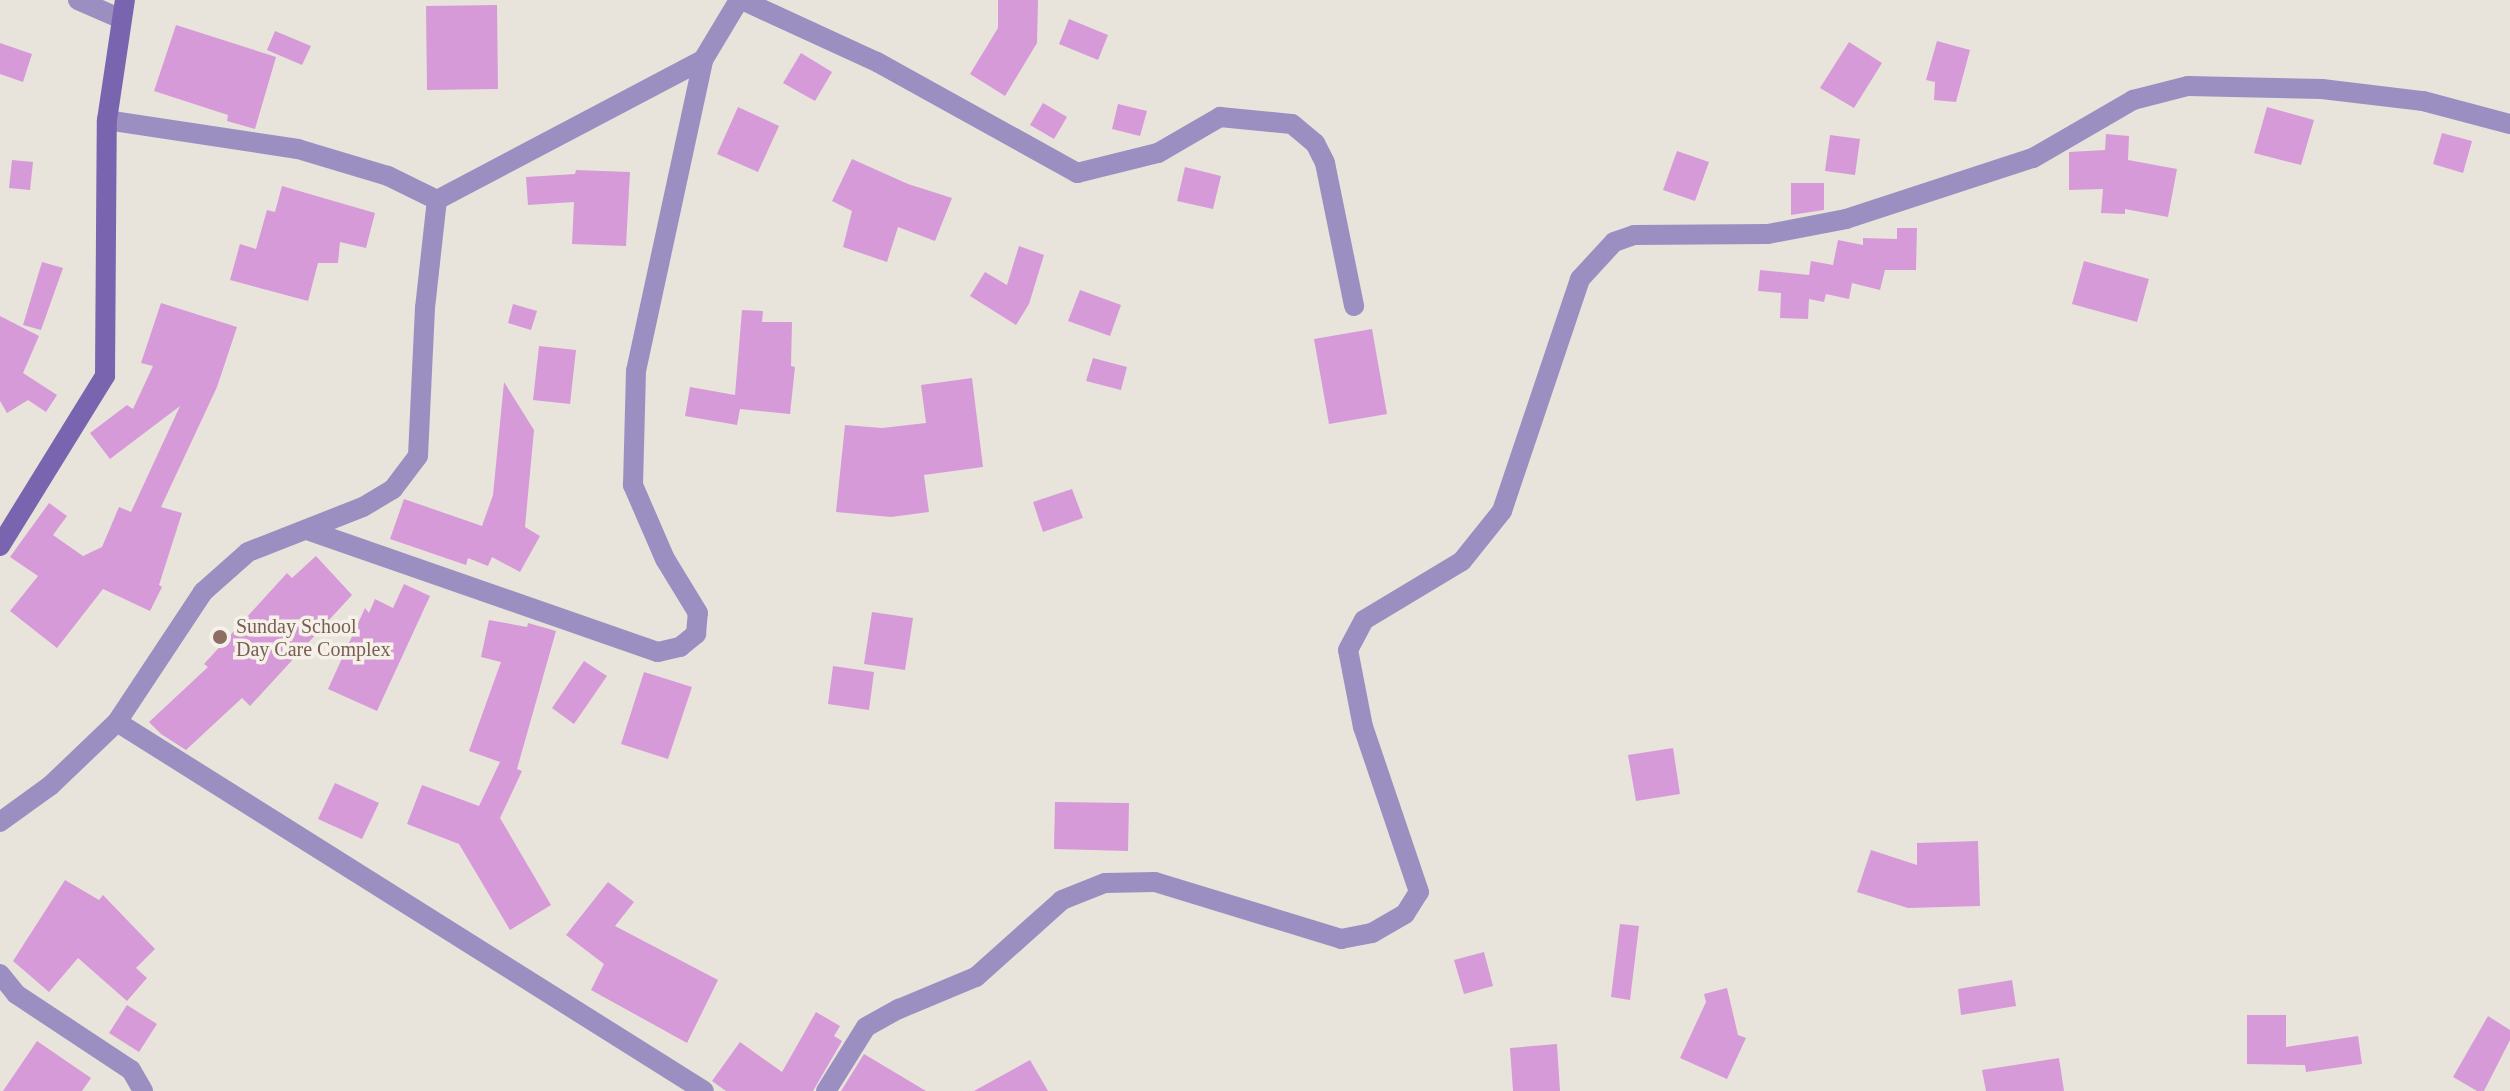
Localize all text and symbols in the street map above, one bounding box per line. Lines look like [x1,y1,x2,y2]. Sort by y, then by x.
place label: Sunday School Day Care Complex [236,614,390,661]
marker: Sunday School Day Care Complex [211,628,229,646]

